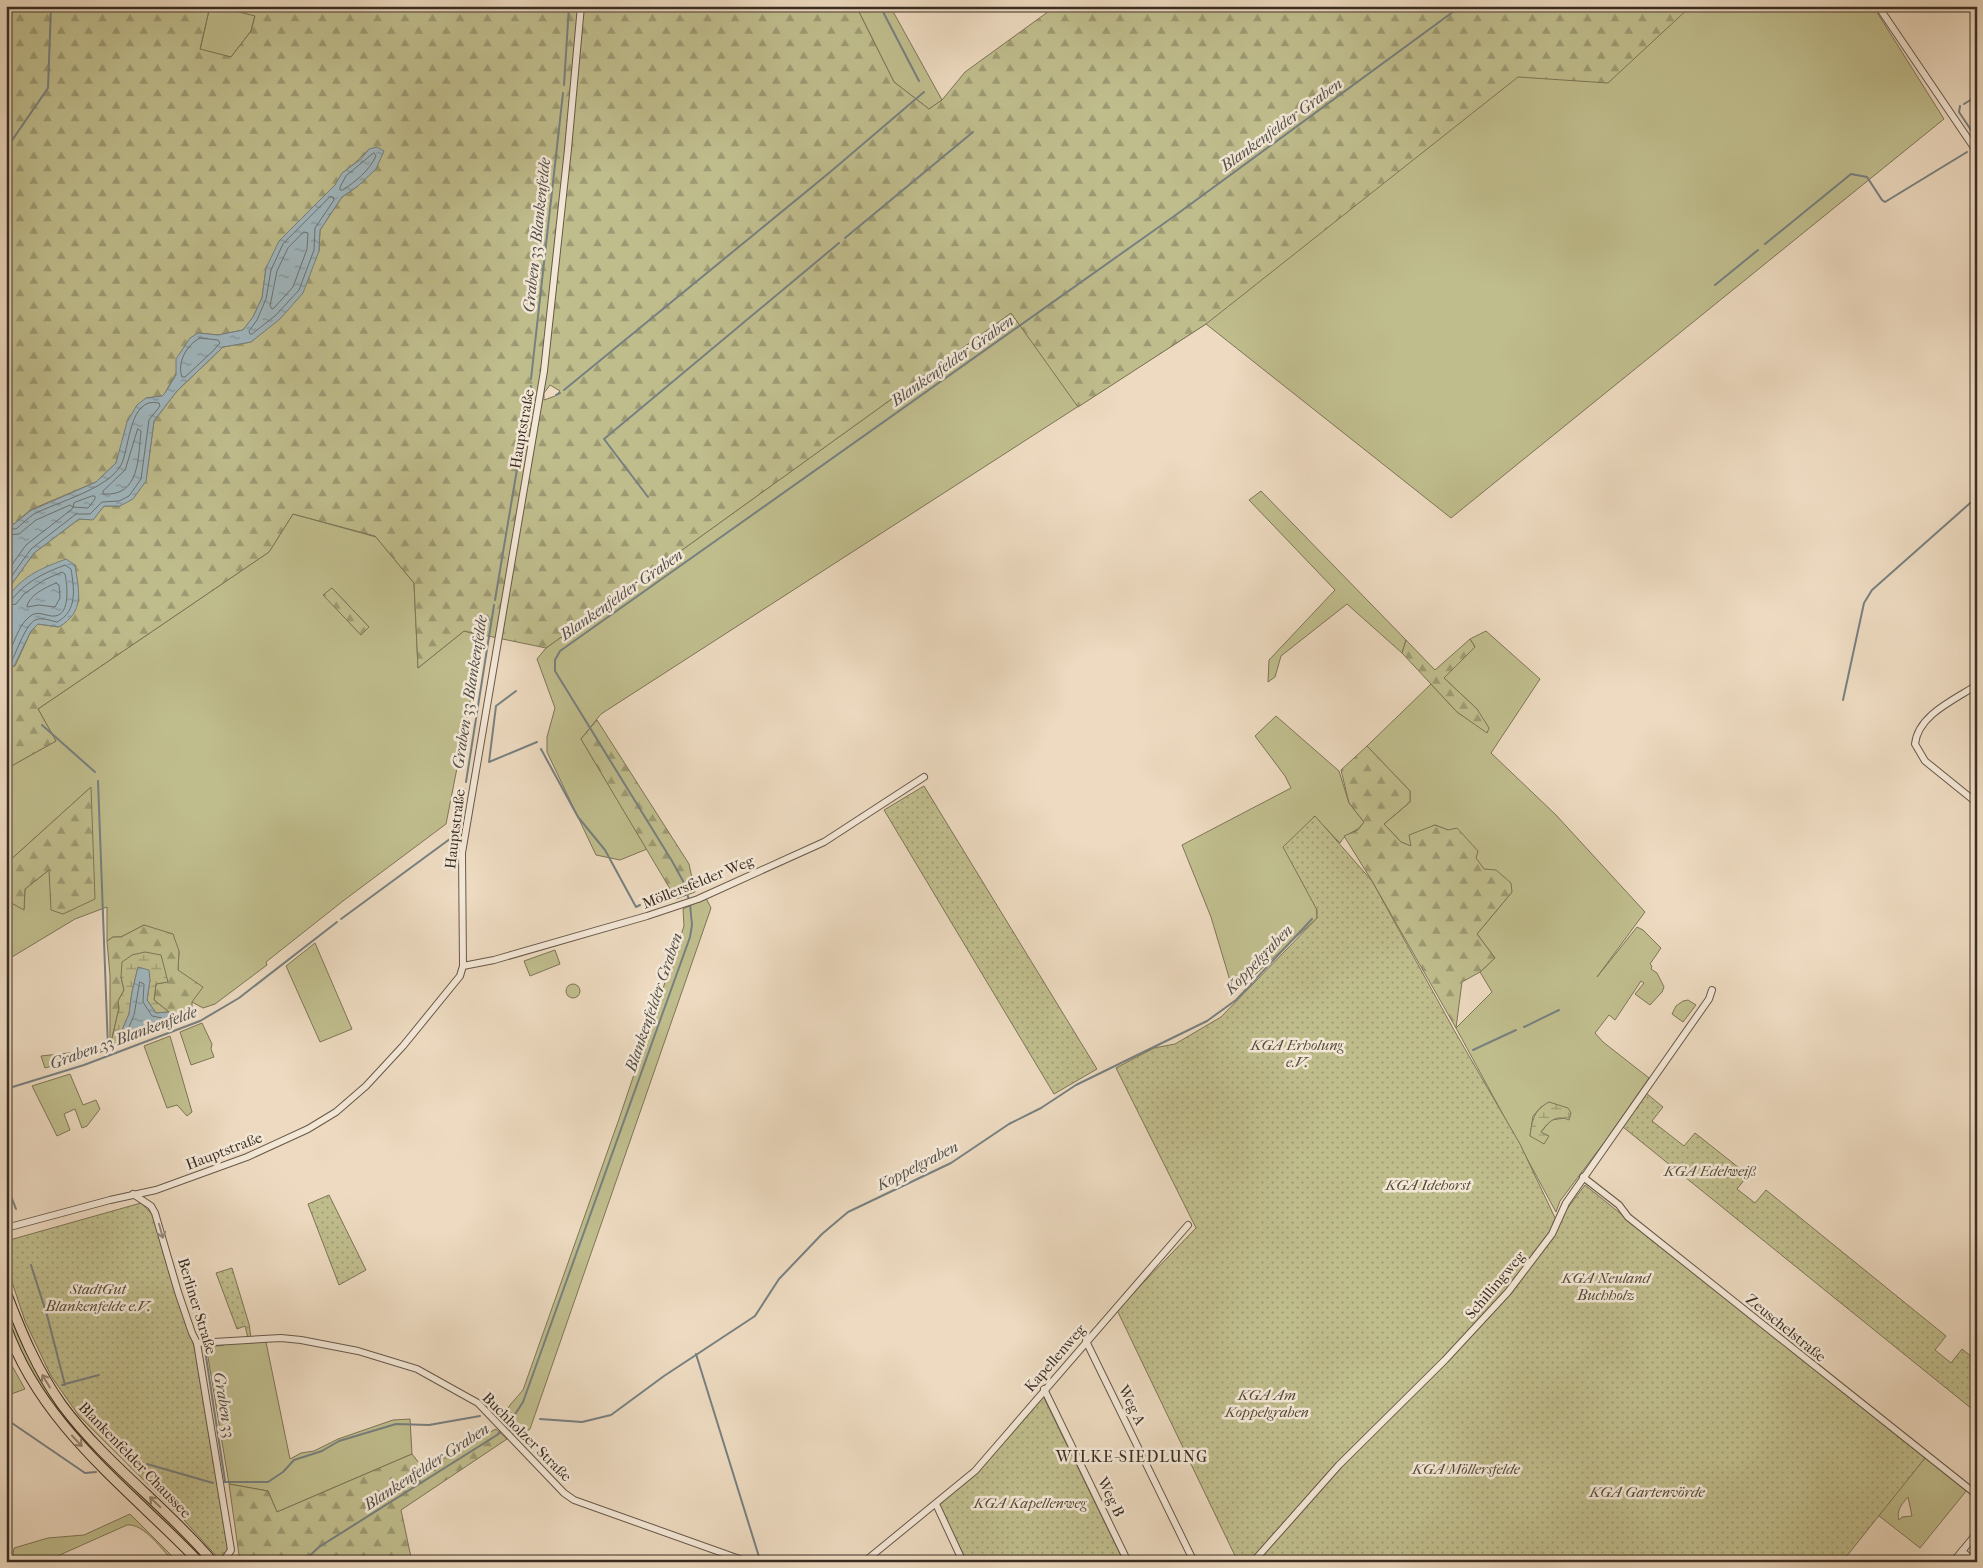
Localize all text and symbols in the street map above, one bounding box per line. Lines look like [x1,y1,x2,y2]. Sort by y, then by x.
water label: Blankenfelder Graben [1216,74,1346,175]
water label: Graben 33 Blankenfelde [519,156,554,313]
water label: Blankenfelder Graben [886,311,1017,411]
street label: Hauptstraße [506,387,538,470]
water label: Blankenfelder Graben [555,545,686,645]
water label: Graben 33 Blankenfelde [448,613,491,770]
street label: Hauptstraße [441,787,469,870]
street label: Möllersfelder Weg [639,851,757,913]
water label: Koppelgraben [1220,921,1296,999]
water label: Blankenfelder Graben [620,930,686,1075]
water label: Graben 33 Blankenfelde [47,1002,200,1073]
park label: KGA Erholung e.V. [1250,1036,1344,1071]
street label: Hauptstraße [183,1128,265,1174]
water label: Koppelgraben [872,1137,961,1195]
park label: KGA Edelweiß [1663,1162,1756,1180]
park label: KGA Idehorst [1384,1176,1472,1194]
one-way arrow [157,1223,167,1239]
street label: Schillingweg [1461,1247,1529,1323]
street label: Berliner Straße [174,1256,220,1357]
park label: KGA Neuland Buchholz [1561,1269,1653,1304]
park label: StadtGut Blankenfelde e.V. [45,1280,152,1315]
street label: Zeuschelstraße [1742,1290,1830,1366]
street label: Kapellenweg [1021,1320,1090,1396]
water label: Graben 33 [210,1371,239,1439]
one-way arrow [41,1375,51,1389]
street label: Weg A [1114,1381,1149,1428]
park label: KGA Am Koppelgraben [1224,1386,1309,1421]
street label: Buchholzer Straße [479,1389,576,1486]
street label: Blankenfelder Chaussee [75,1398,195,1522]
water label: Blankenfelder Graben [359,1419,493,1515]
one-way arrow [71,1435,83,1447]
district label: WILKE-SIEDLUNG [1055,1447,1208,1466]
park label: KGA Möllersfelde [1411,1460,1521,1478]
street label: Weg B [1093,1473,1128,1520]
park label: KGA Gartenvörde [1588,1483,1706,1501]
park label: KGA Kapellenweg [973,1494,1088,1512]
one-way arrow [149,1496,161,1508]

